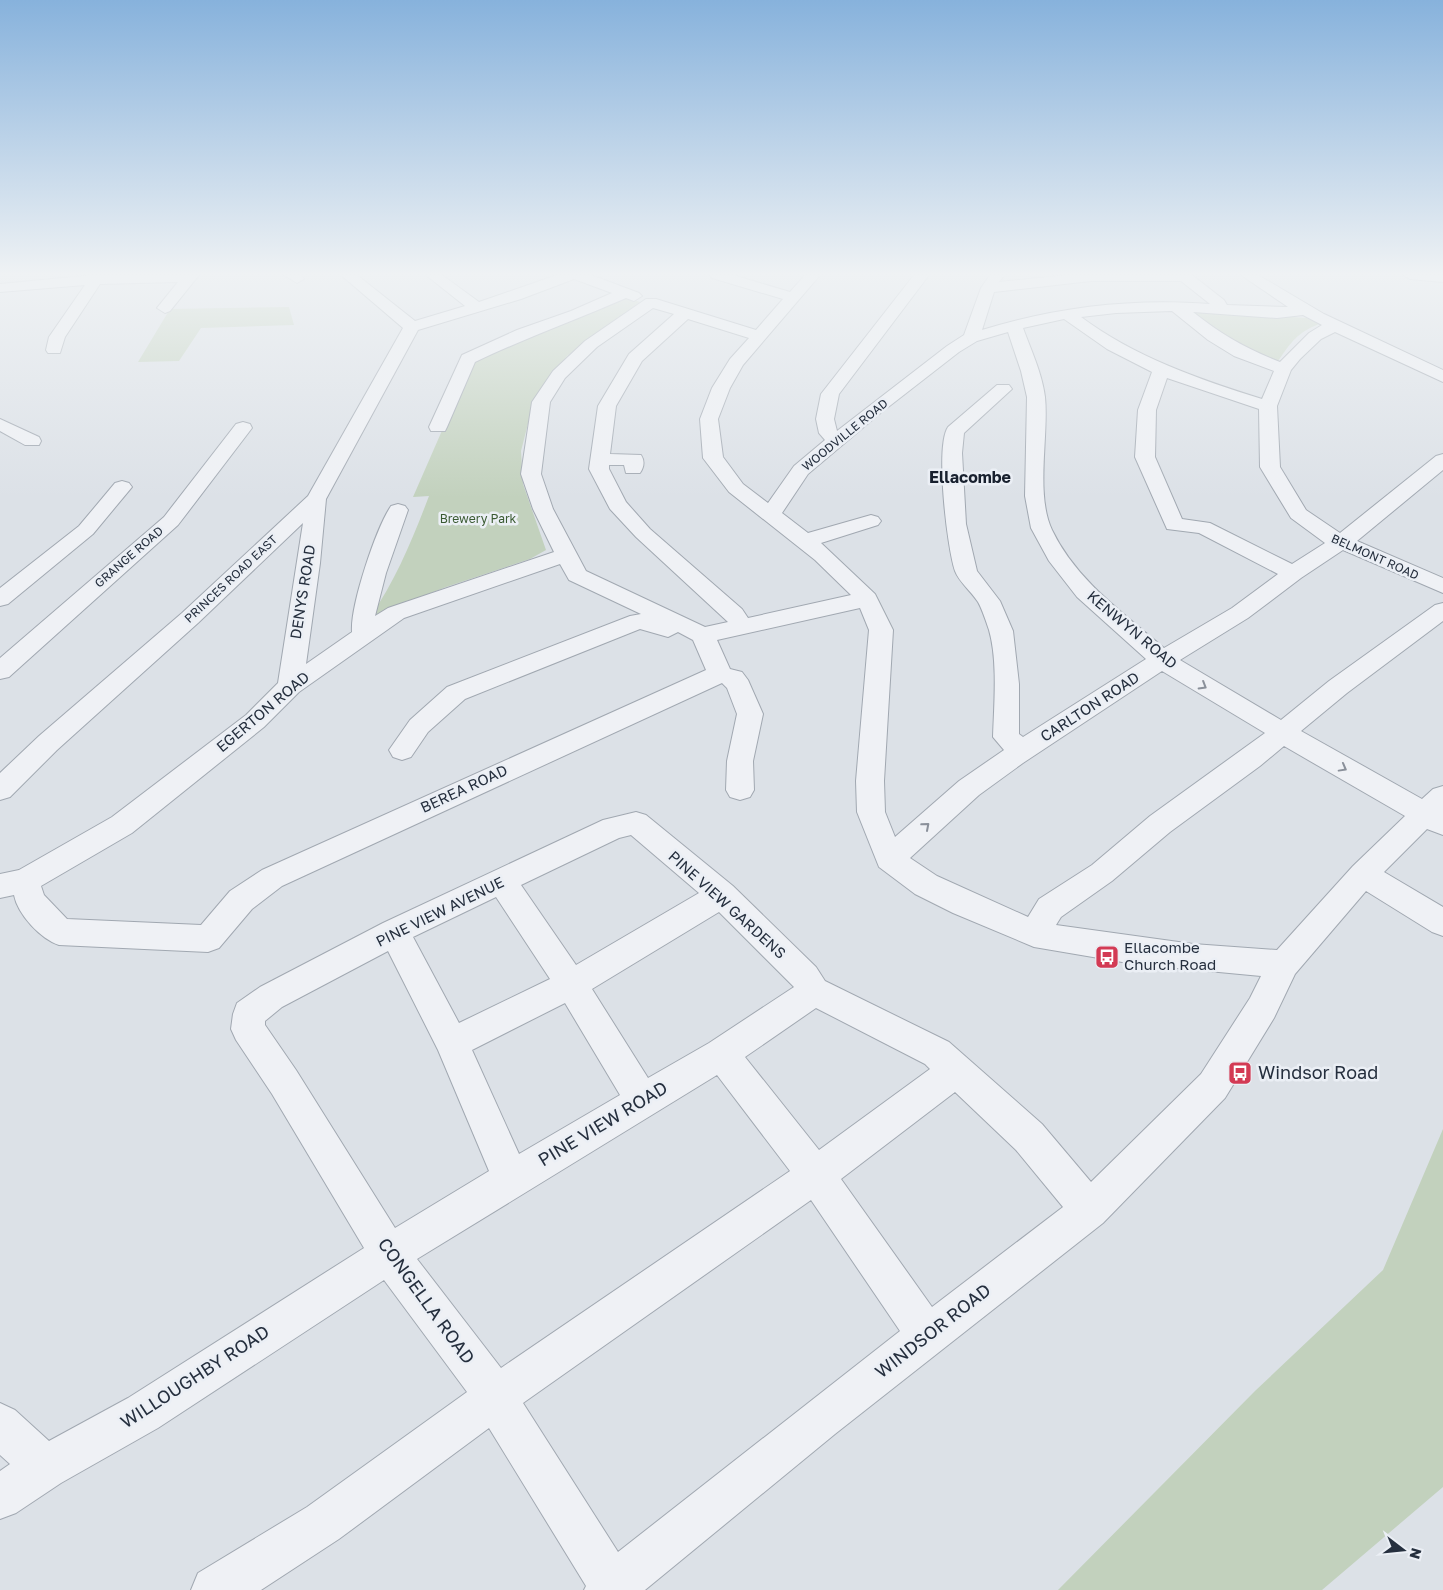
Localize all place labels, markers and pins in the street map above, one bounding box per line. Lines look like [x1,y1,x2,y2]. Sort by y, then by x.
place label: Ellacombe Church Road [1124,938,1216,973]
bus stop icon: Ellacombe Church Road [1094,944,1120,970]
bus stop icon: Windsor Road [1227,1060,1253,1086]
place label: Windsor Road [1258,1061,1378,1083]

